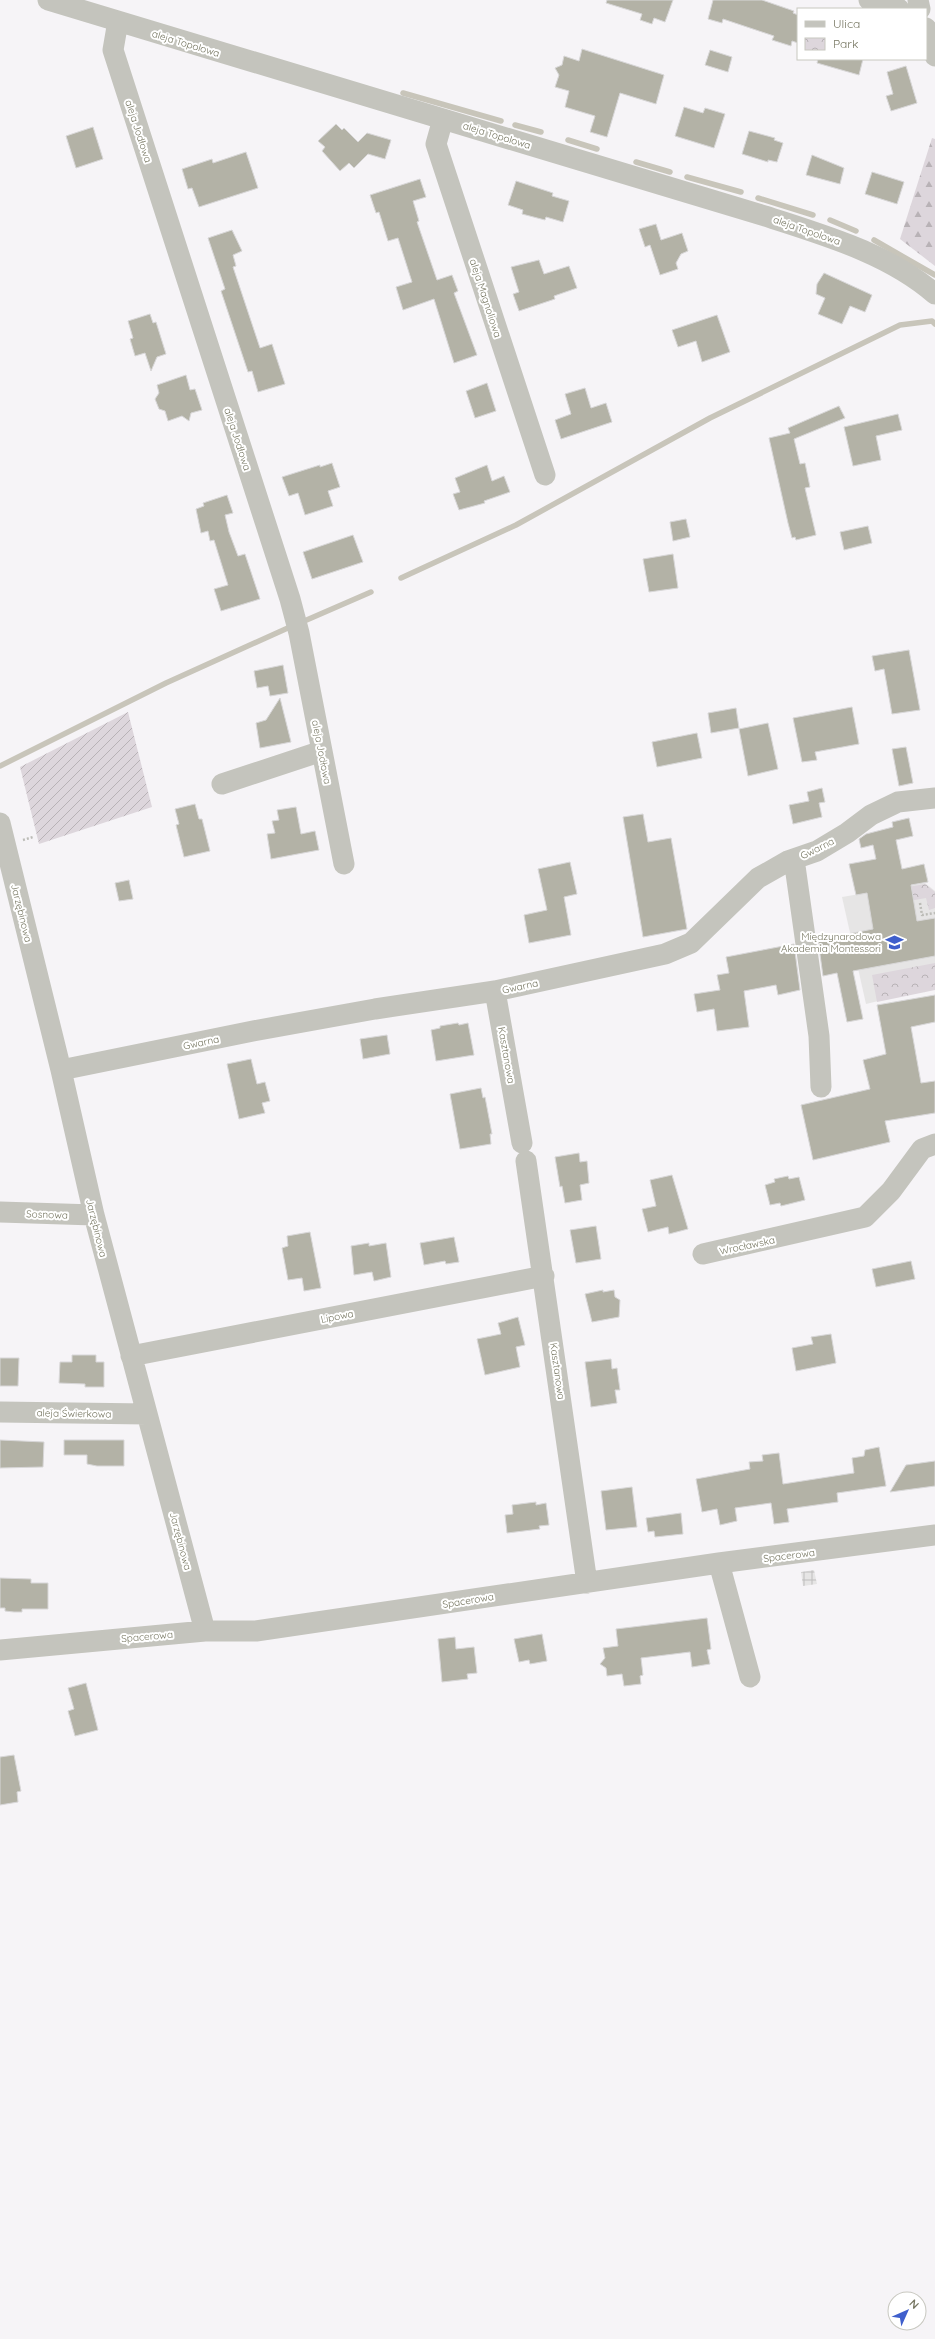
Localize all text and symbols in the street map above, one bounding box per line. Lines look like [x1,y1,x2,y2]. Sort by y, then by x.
legend [797,8,927,60]
text: Ulica [833,16,860,31]
street label: aleja Topolowa [150,27,221,60]
text: Park [833,36,858,51]
street label: aleja Jodłowa [122,98,155,164]
street label: aleja Topolowa [461,119,532,152]
street label: aleja Topolowa [772,213,842,248]
street label: aleja Magnoliowa [467,257,504,339]
street label: aleja Jodłowa [221,406,254,472]
street label: aleja Jodłowa [309,719,334,785]
street label: Gwarna [798,835,836,862]
street label: Jarzębinowa [8,883,35,944]
place label: Międzynarodowa Akademia Montessori [781,930,881,955]
school or university icon: Międzynarodowa Akademia Montessori [884,932,904,952]
street label: Gwarna [501,976,539,997]
street label: Kasztanowa [495,1026,518,1084]
street label: Gwarna [182,1032,220,1053]
street label: Jarzębinowa [83,1198,110,1259]
street label: Sosnowa [26,1207,68,1222]
street label: Wrocławska [718,1233,776,1258]
street label: Lipowa [320,1307,355,1326]
street label: Kasztanowa [547,1342,568,1400]
street label: aleja Świerkowa [36,1406,112,1421]
street label: Jarzębinowa [167,1511,195,1572]
street label: Spacerowa [763,1546,816,1565]
street label: Spacerowa [441,1590,495,1611]
street label: Spacerowa [121,1628,173,1645]
north arrow [887,2291,927,2331]
text: N [906,2296,922,2312]

